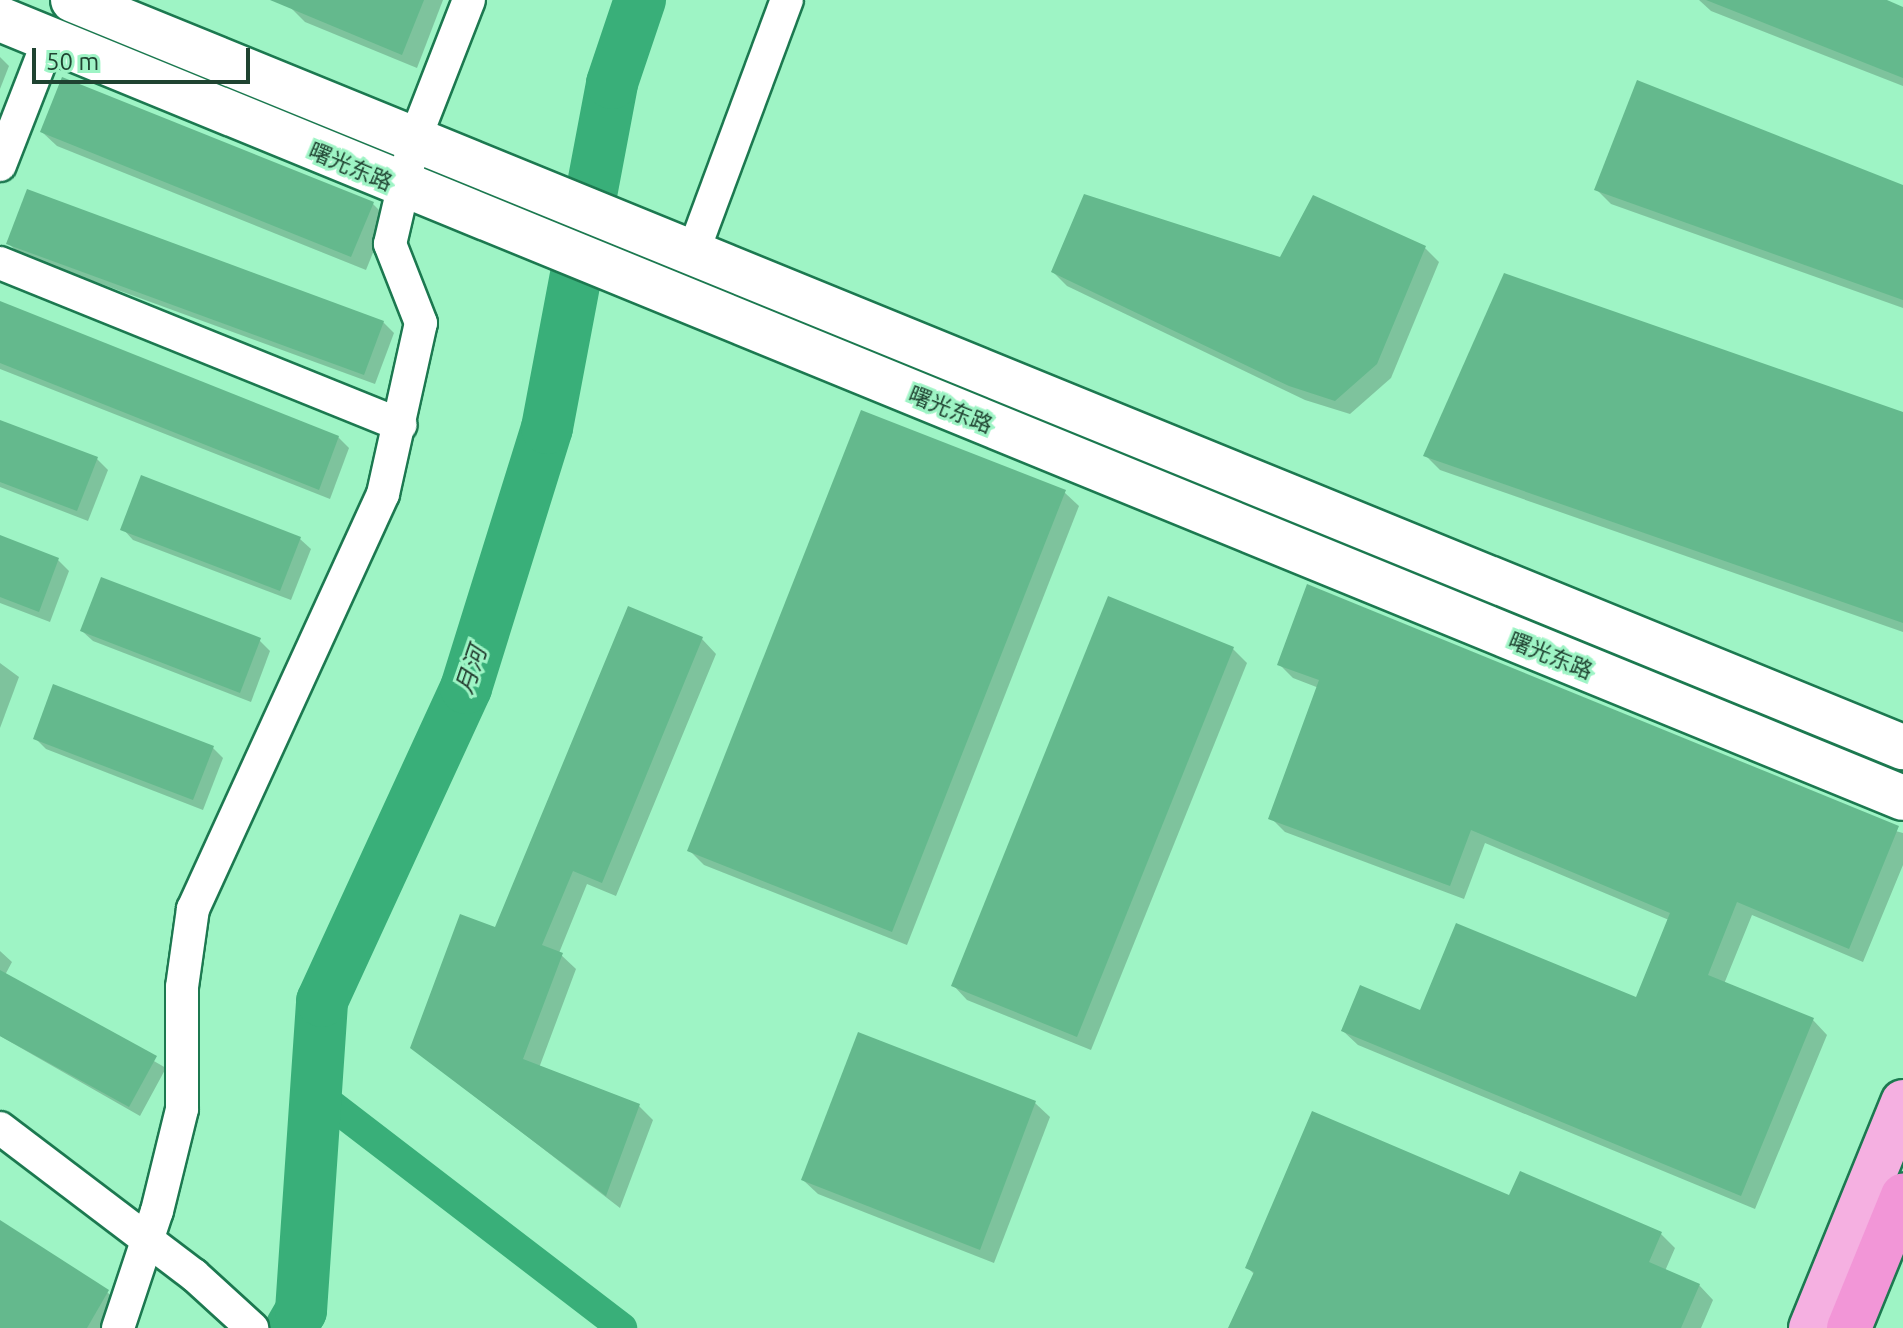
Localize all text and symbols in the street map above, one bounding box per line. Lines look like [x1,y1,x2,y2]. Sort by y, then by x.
scale bar [36,32,254,82]
text: 50 m [46,48,99,75]
street label: 曙光东路 [305,137,397,195]
street label: 曙光东路 [905,380,997,438]
street label: 曙光东路 [1505,626,1597,684]
water label: 月河 [450,643,492,697]

